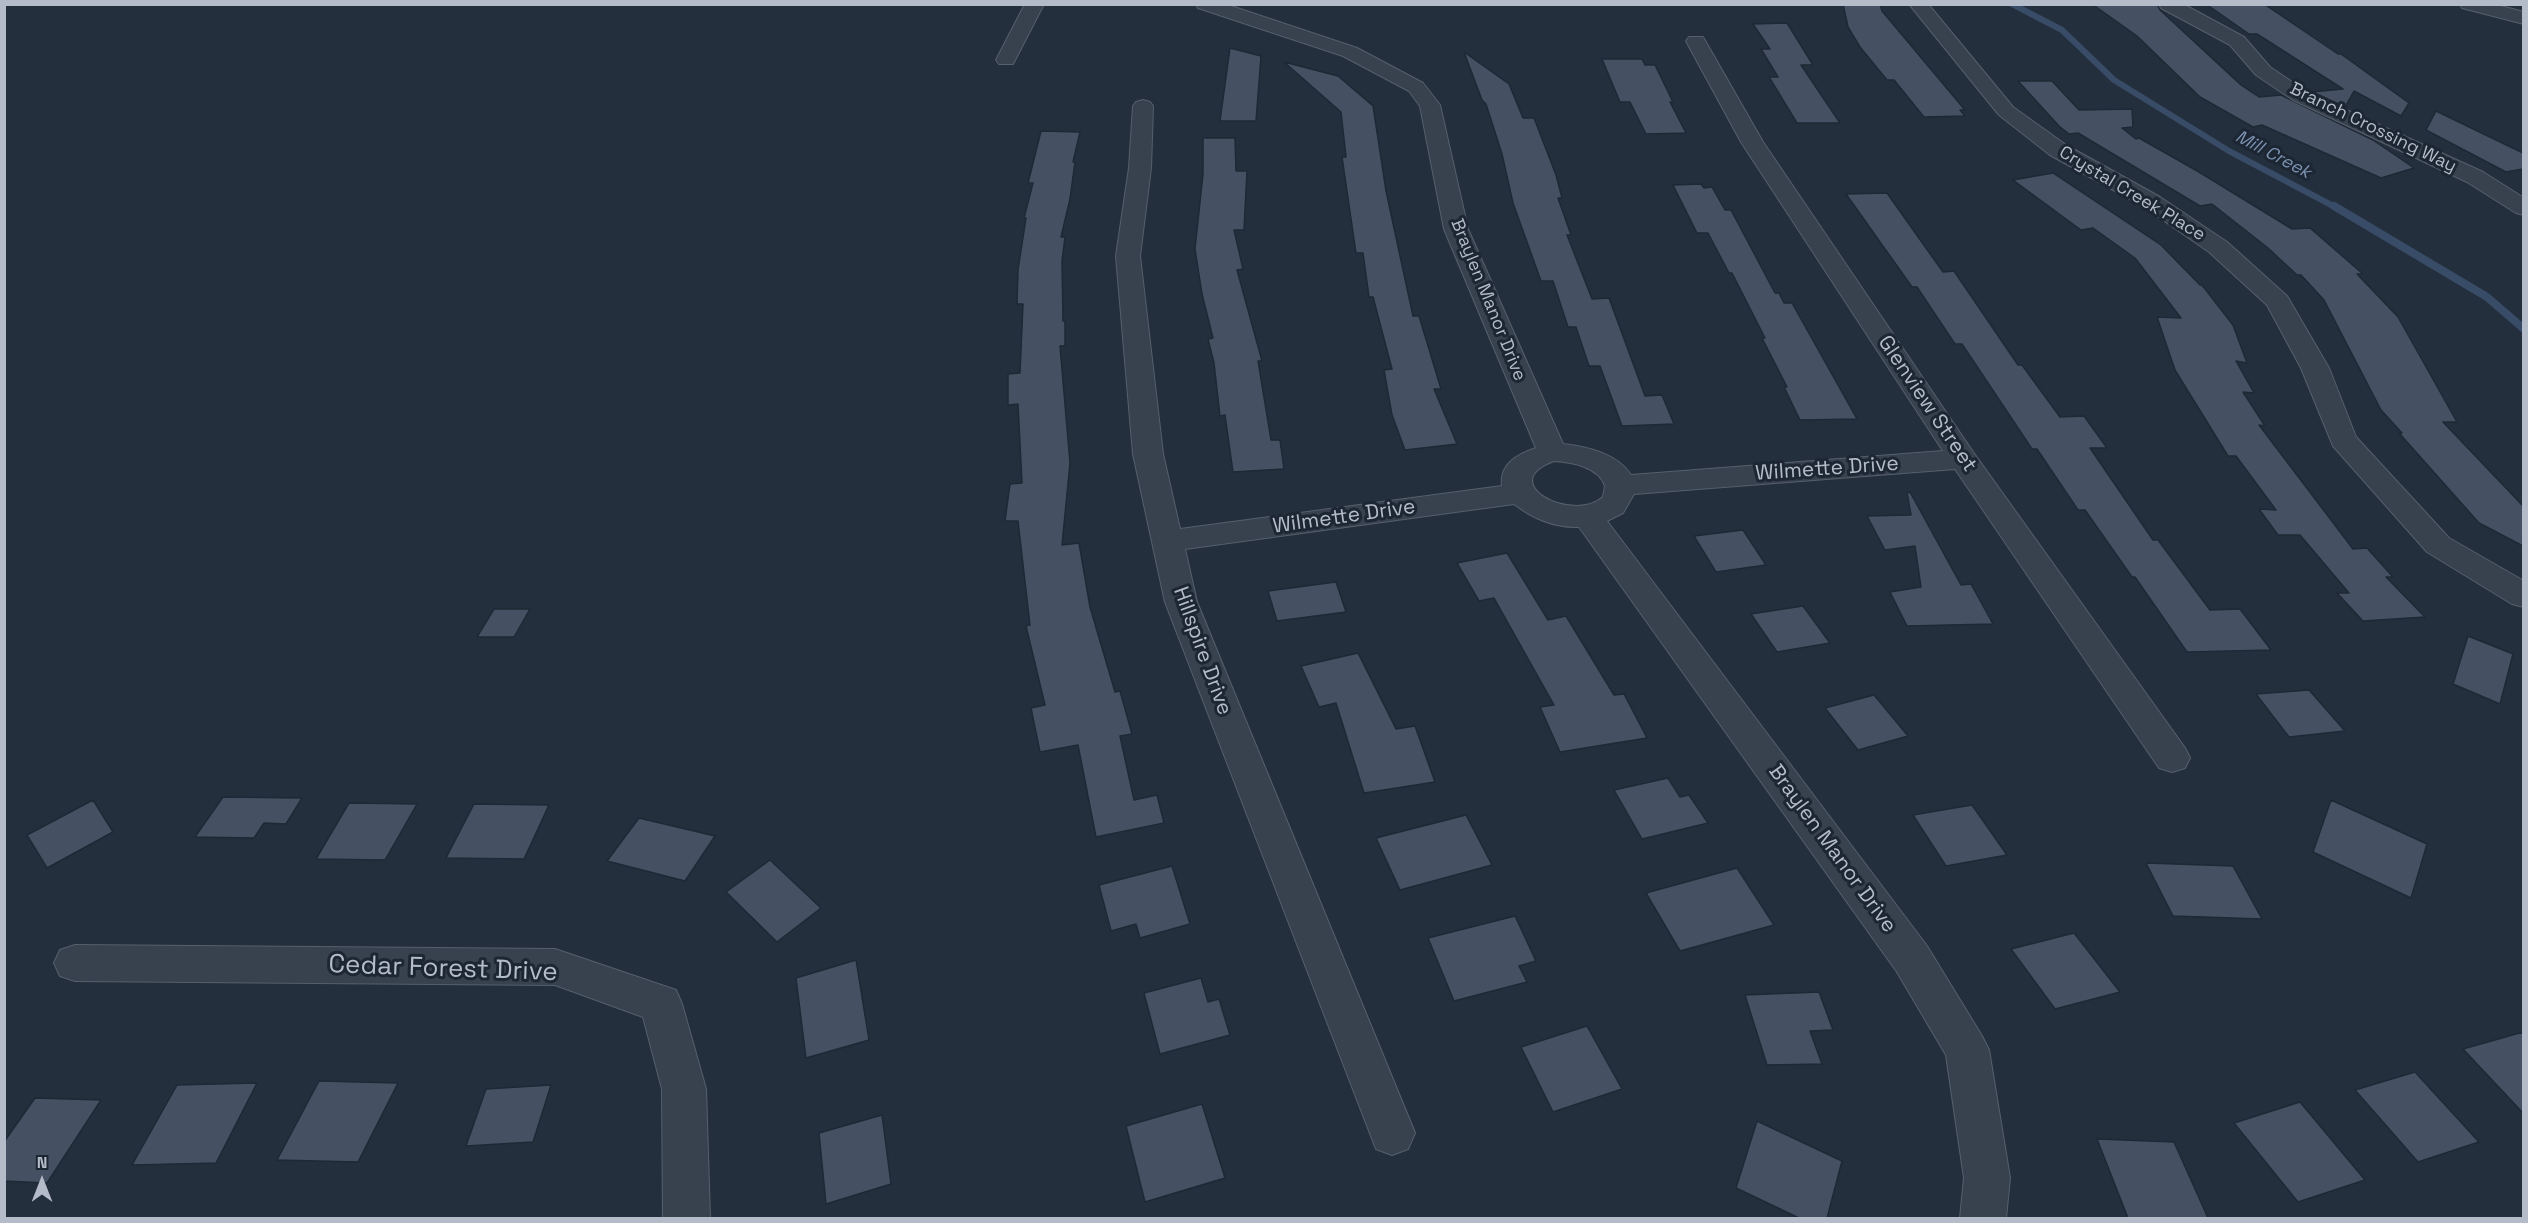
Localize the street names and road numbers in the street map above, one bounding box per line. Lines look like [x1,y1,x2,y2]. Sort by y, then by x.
street label: Branch Crossing Way [2286,78,2460,178]
street label: Crystal Creek Place [2055,142,2209,246]
street label: Braylen Manor Drive [1446,216,1530,384]
street label: Glenview Street [1872,331,1982,477]
street label: Wilmette Drive [1754,451,1900,487]
street label: Wilmette Drive [1271,495,1417,539]
street label: Hillspire Drive [1167,583,1237,719]
street label: Braylen Manor Drive [1763,760,1901,938]
street label: Cedar Forest Drive [328,949,558,989]

